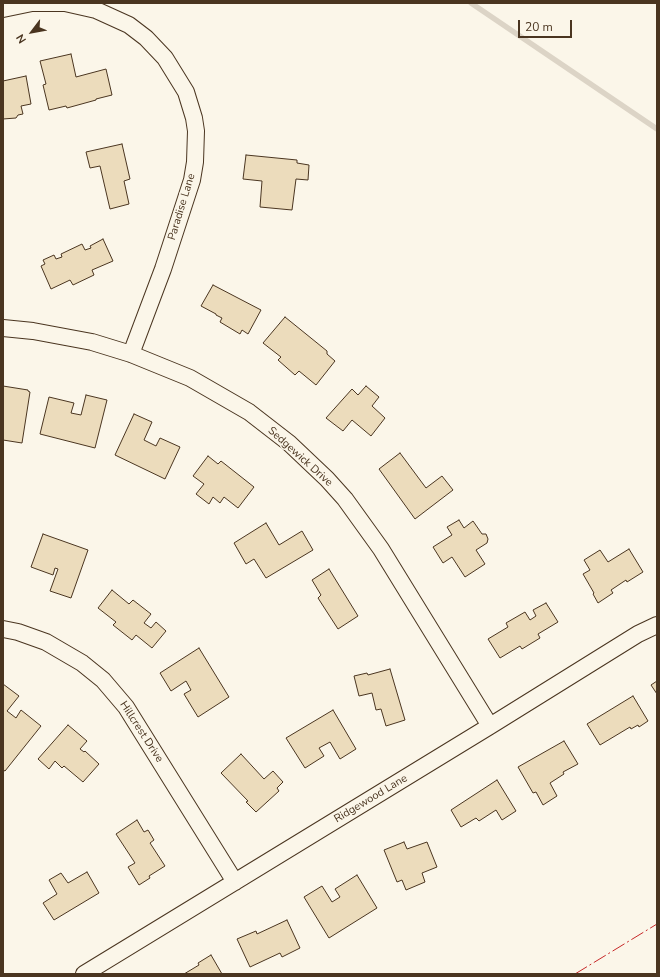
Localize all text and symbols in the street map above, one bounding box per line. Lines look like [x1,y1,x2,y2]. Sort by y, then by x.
north arrow [12,12,52,52]
scale bar [520,12,574,38]
text: 20 m [525,19,553,35]
text: N [13,31,30,46]
street label: Paradise Lane [166,172,198,242]
street label: Sedgewick Drive [265,424,335,490]
street label: Hillcrest Drive [116,699,166,765]
street label: Ridgewood Lane [332,772,410,826]

